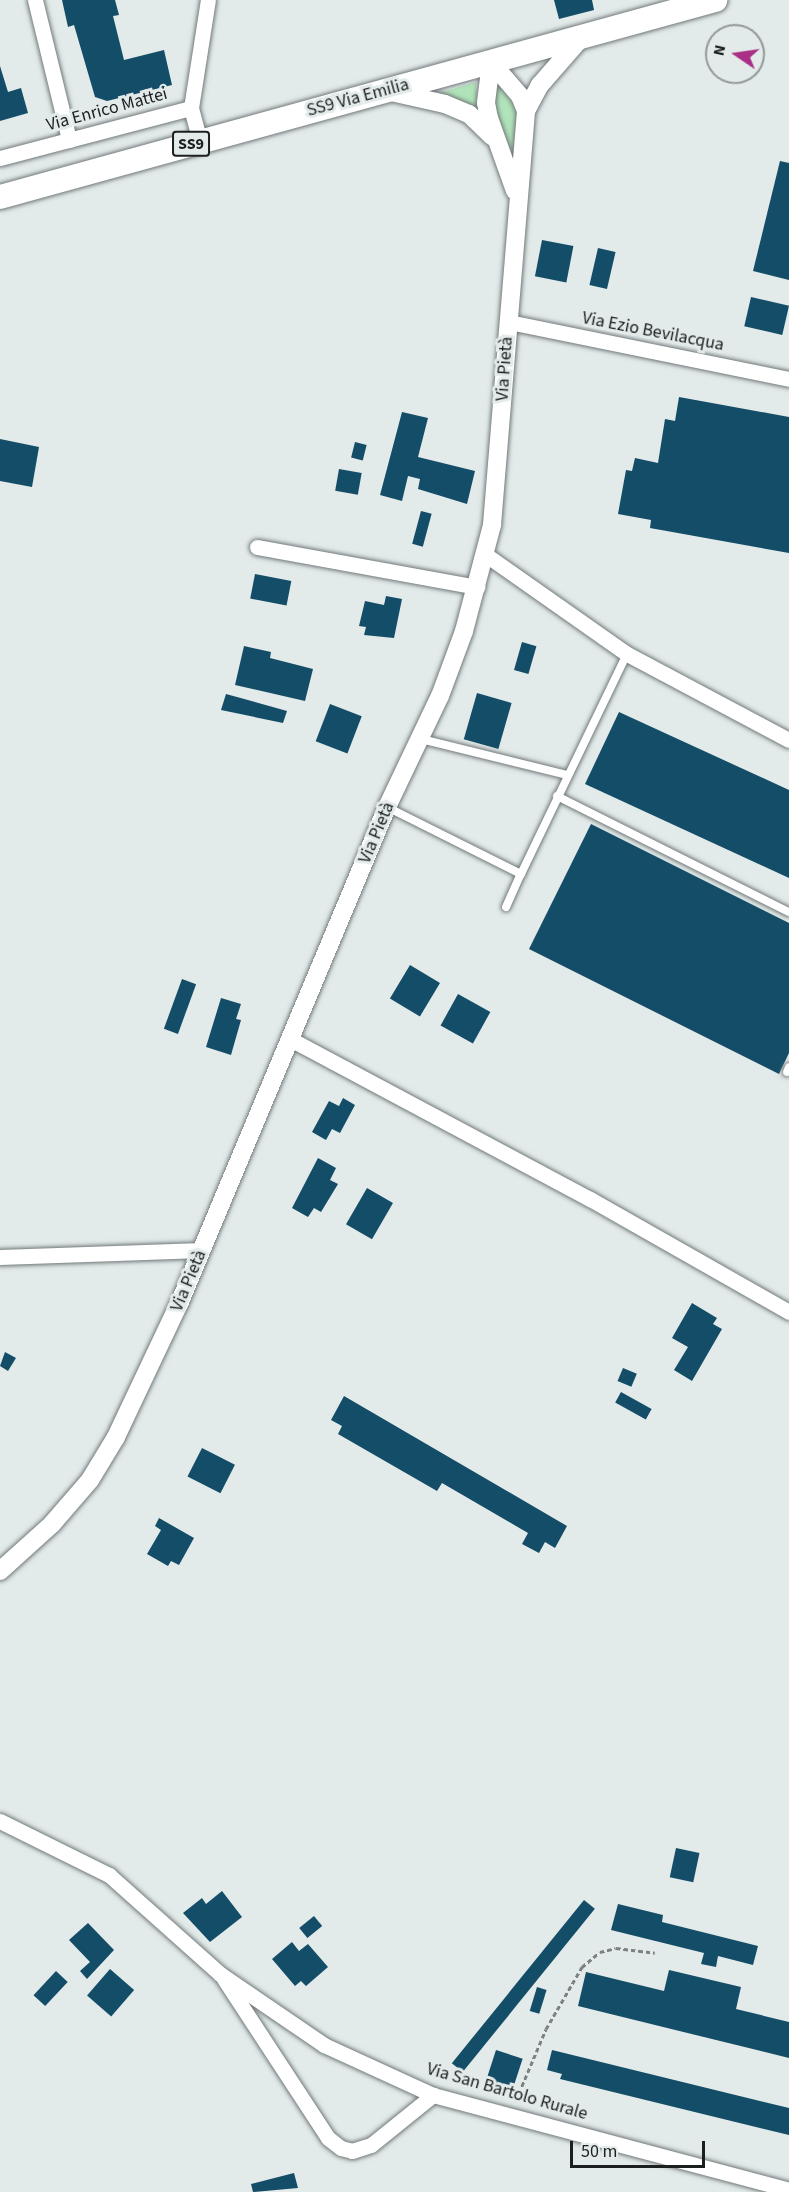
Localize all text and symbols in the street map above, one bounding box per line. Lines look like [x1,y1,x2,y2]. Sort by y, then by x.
north arrow [705,24,765,84]
text: N [707,43,731,58]
street label: SS9 Via Emilia [305,74,411,122]
street label: Via Enrico Mattei [44,83,170,137]
road number: SS9 [172,131,210,157]
street label: Via Ezio Bevilacqua [580,308,726,356]
street label: Via Pietà [492,336,518,402]
street label: Via Pietà [354,799,400,867]
street label: Via Pietà [166,1247,212,1315]
street label: Via San Bartolo Rurale [424,2059,590,2125]
scale bar [573,2129,708,2167]
text: 50 m [581,2139,617,2164]

